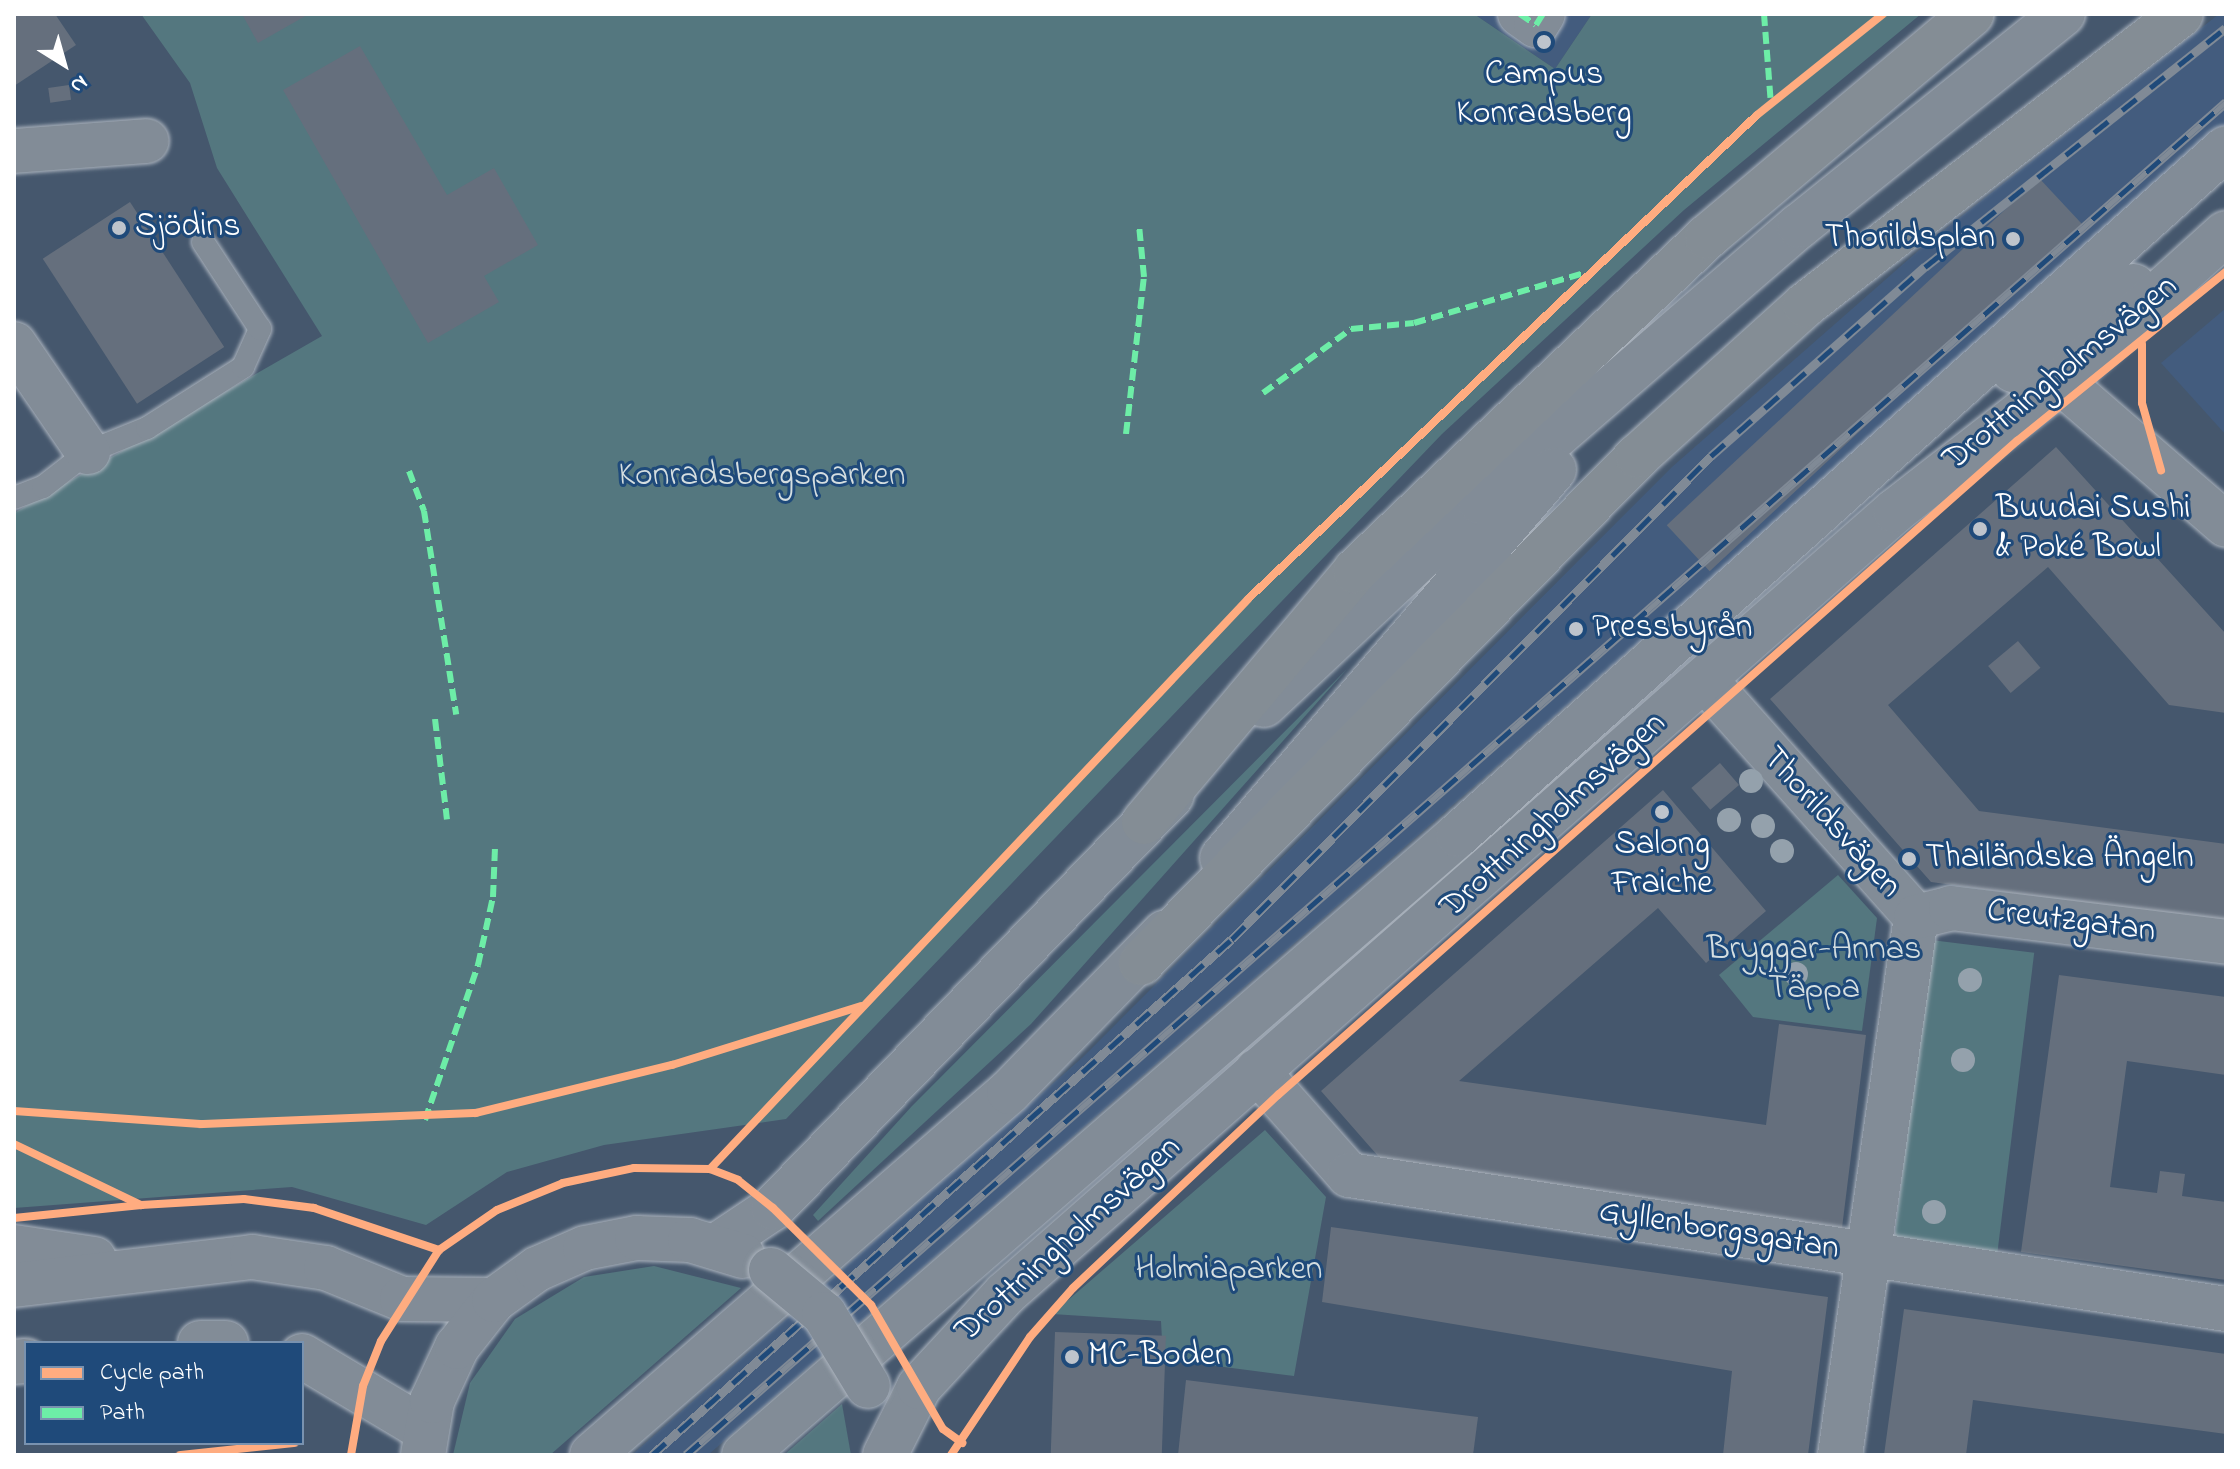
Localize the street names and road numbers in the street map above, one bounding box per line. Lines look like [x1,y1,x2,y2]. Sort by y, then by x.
street label: Drottningholmsvägen [1936,267,2186,481]
street label: Drottningholmsvägen [1433,704,1675,928]
street label: Thorildsvägen [1752,739,1910,907]
street label: Creutzgatan [1984,891,2158,953]
street label: Drottningholmsvägen [948,1128,1190,1352]
street label: Gyllenborgsgatan [1596,1192,1842,1270]

